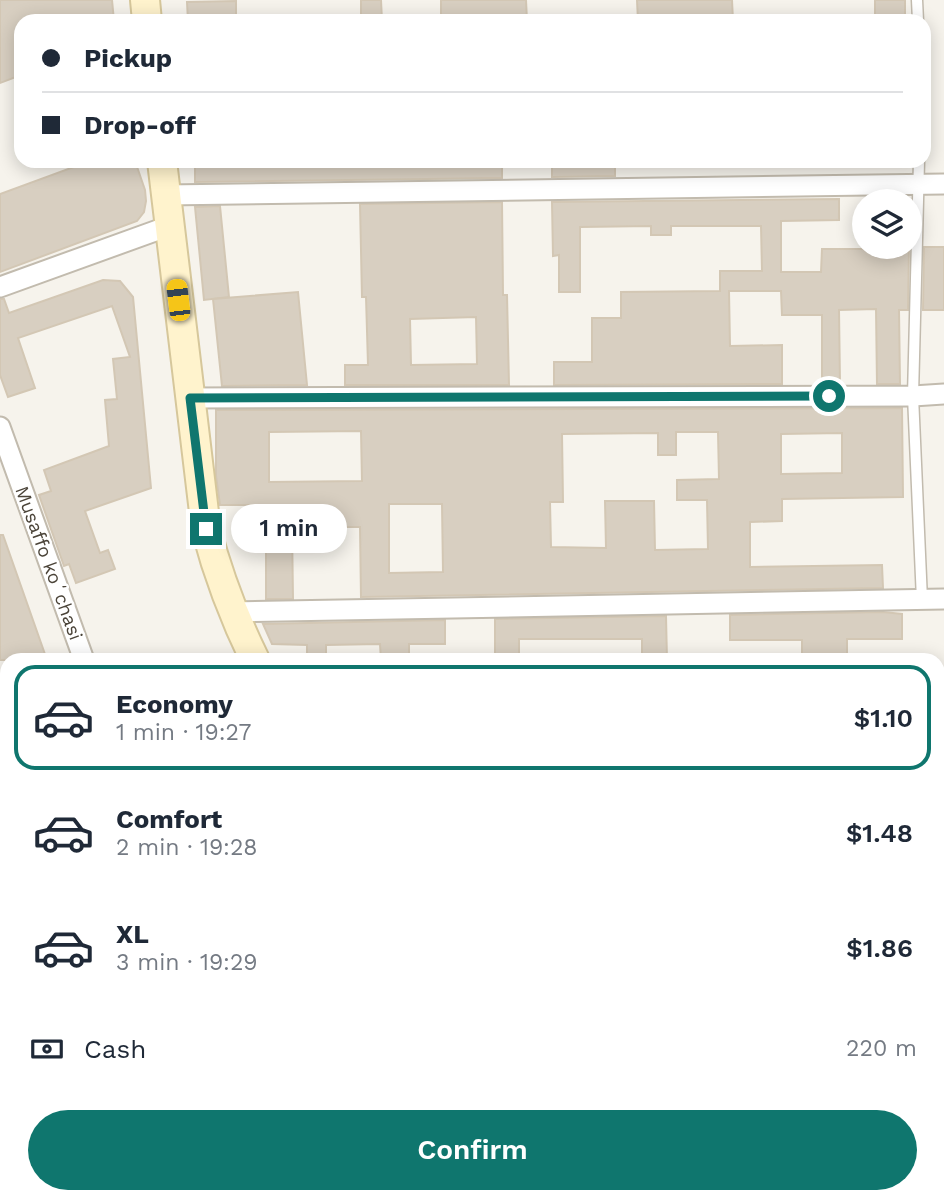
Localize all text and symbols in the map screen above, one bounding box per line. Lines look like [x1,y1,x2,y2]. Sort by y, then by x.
text: Pickup [84,43,172,73]
text: Drop-off [84,110,196,140]
map controls [852,189,922,259]
button: layers [852,189,922,259]
car [166,278,191,322]
route start [813,380,845,412]
street label: Musaffo koʻchasi [10,483,88,643]
callout: 1 min [230,504,346,554]
route end [190,513,222,545]
text: 1 min [259,515,319,542]
icon: car [32,686,95,749]
text: Economy [116,689,233,719]
text: $1.10 [854,703,913,733]
text: 1 min · 19:27 [116,719,251,746]
icon: car [32,801,95,864]
text: Comfort [116,804,222,834]
text: $1.48 [846,818,913,848]
text: 2 min · 19:28 [116,834,258,861]
icon: car [32,916,95,979]
text: XL [116,919,149,949]
text: $1.86 [846,933,913,963]
text: 3 min · 19:29 [116,949,258,976]
icon: cash [28,1030,66,1068]
text: Cash [84,1034,146,1064]
text: 220 m [846,1035,917,1062]
button: Confirm [28,1110,917,1190]

